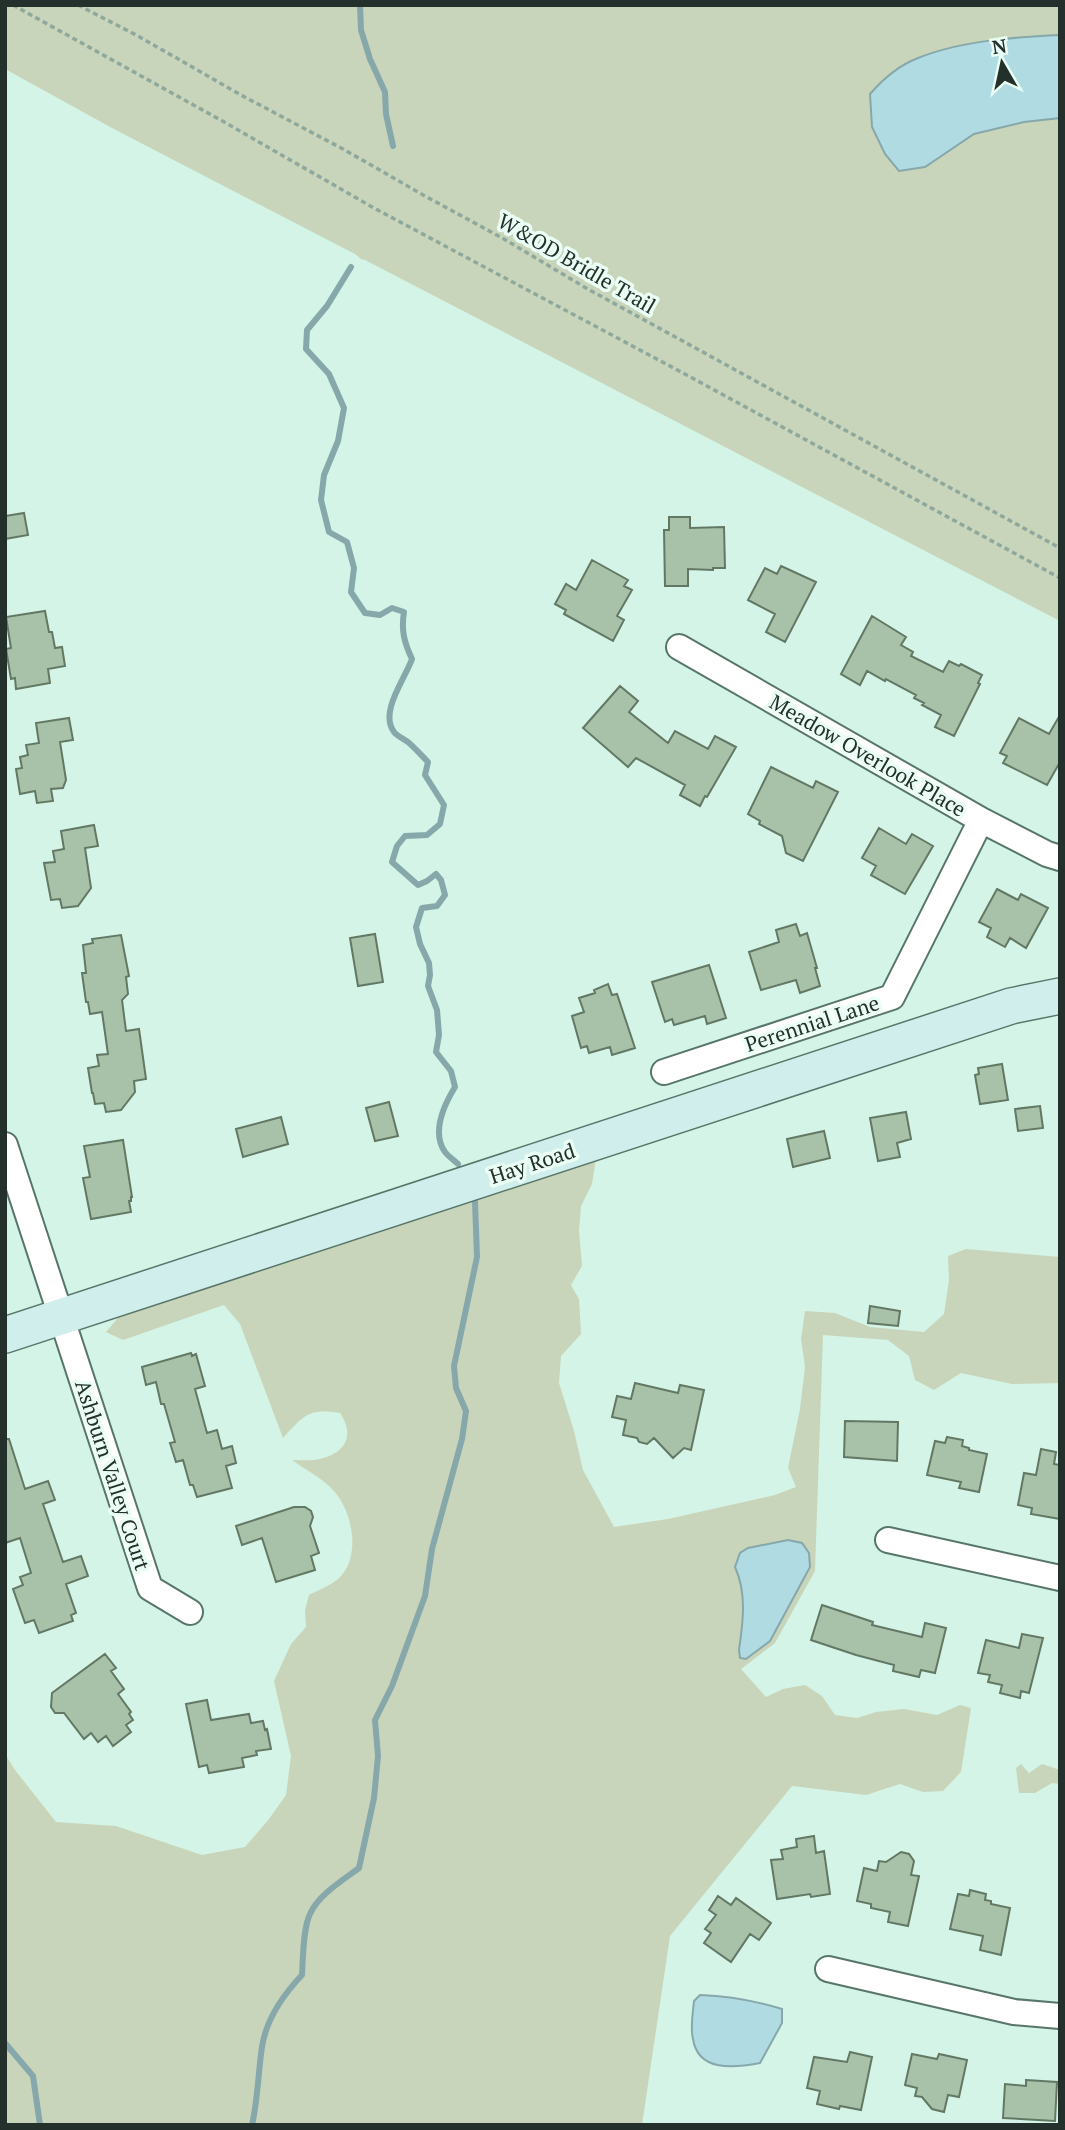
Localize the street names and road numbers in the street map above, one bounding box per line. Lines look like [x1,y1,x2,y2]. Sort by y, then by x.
street label: W&OD Bridle Trail [493,206,661,320]
street label: Meadow Overlook Place [765,687,971,823]
street label: Perennial Lane [741,988,883,1058]
street label: Hay Road [486,1136,579,1190]
street label: Ashburn Valley Court [69,1376,157,1574]

